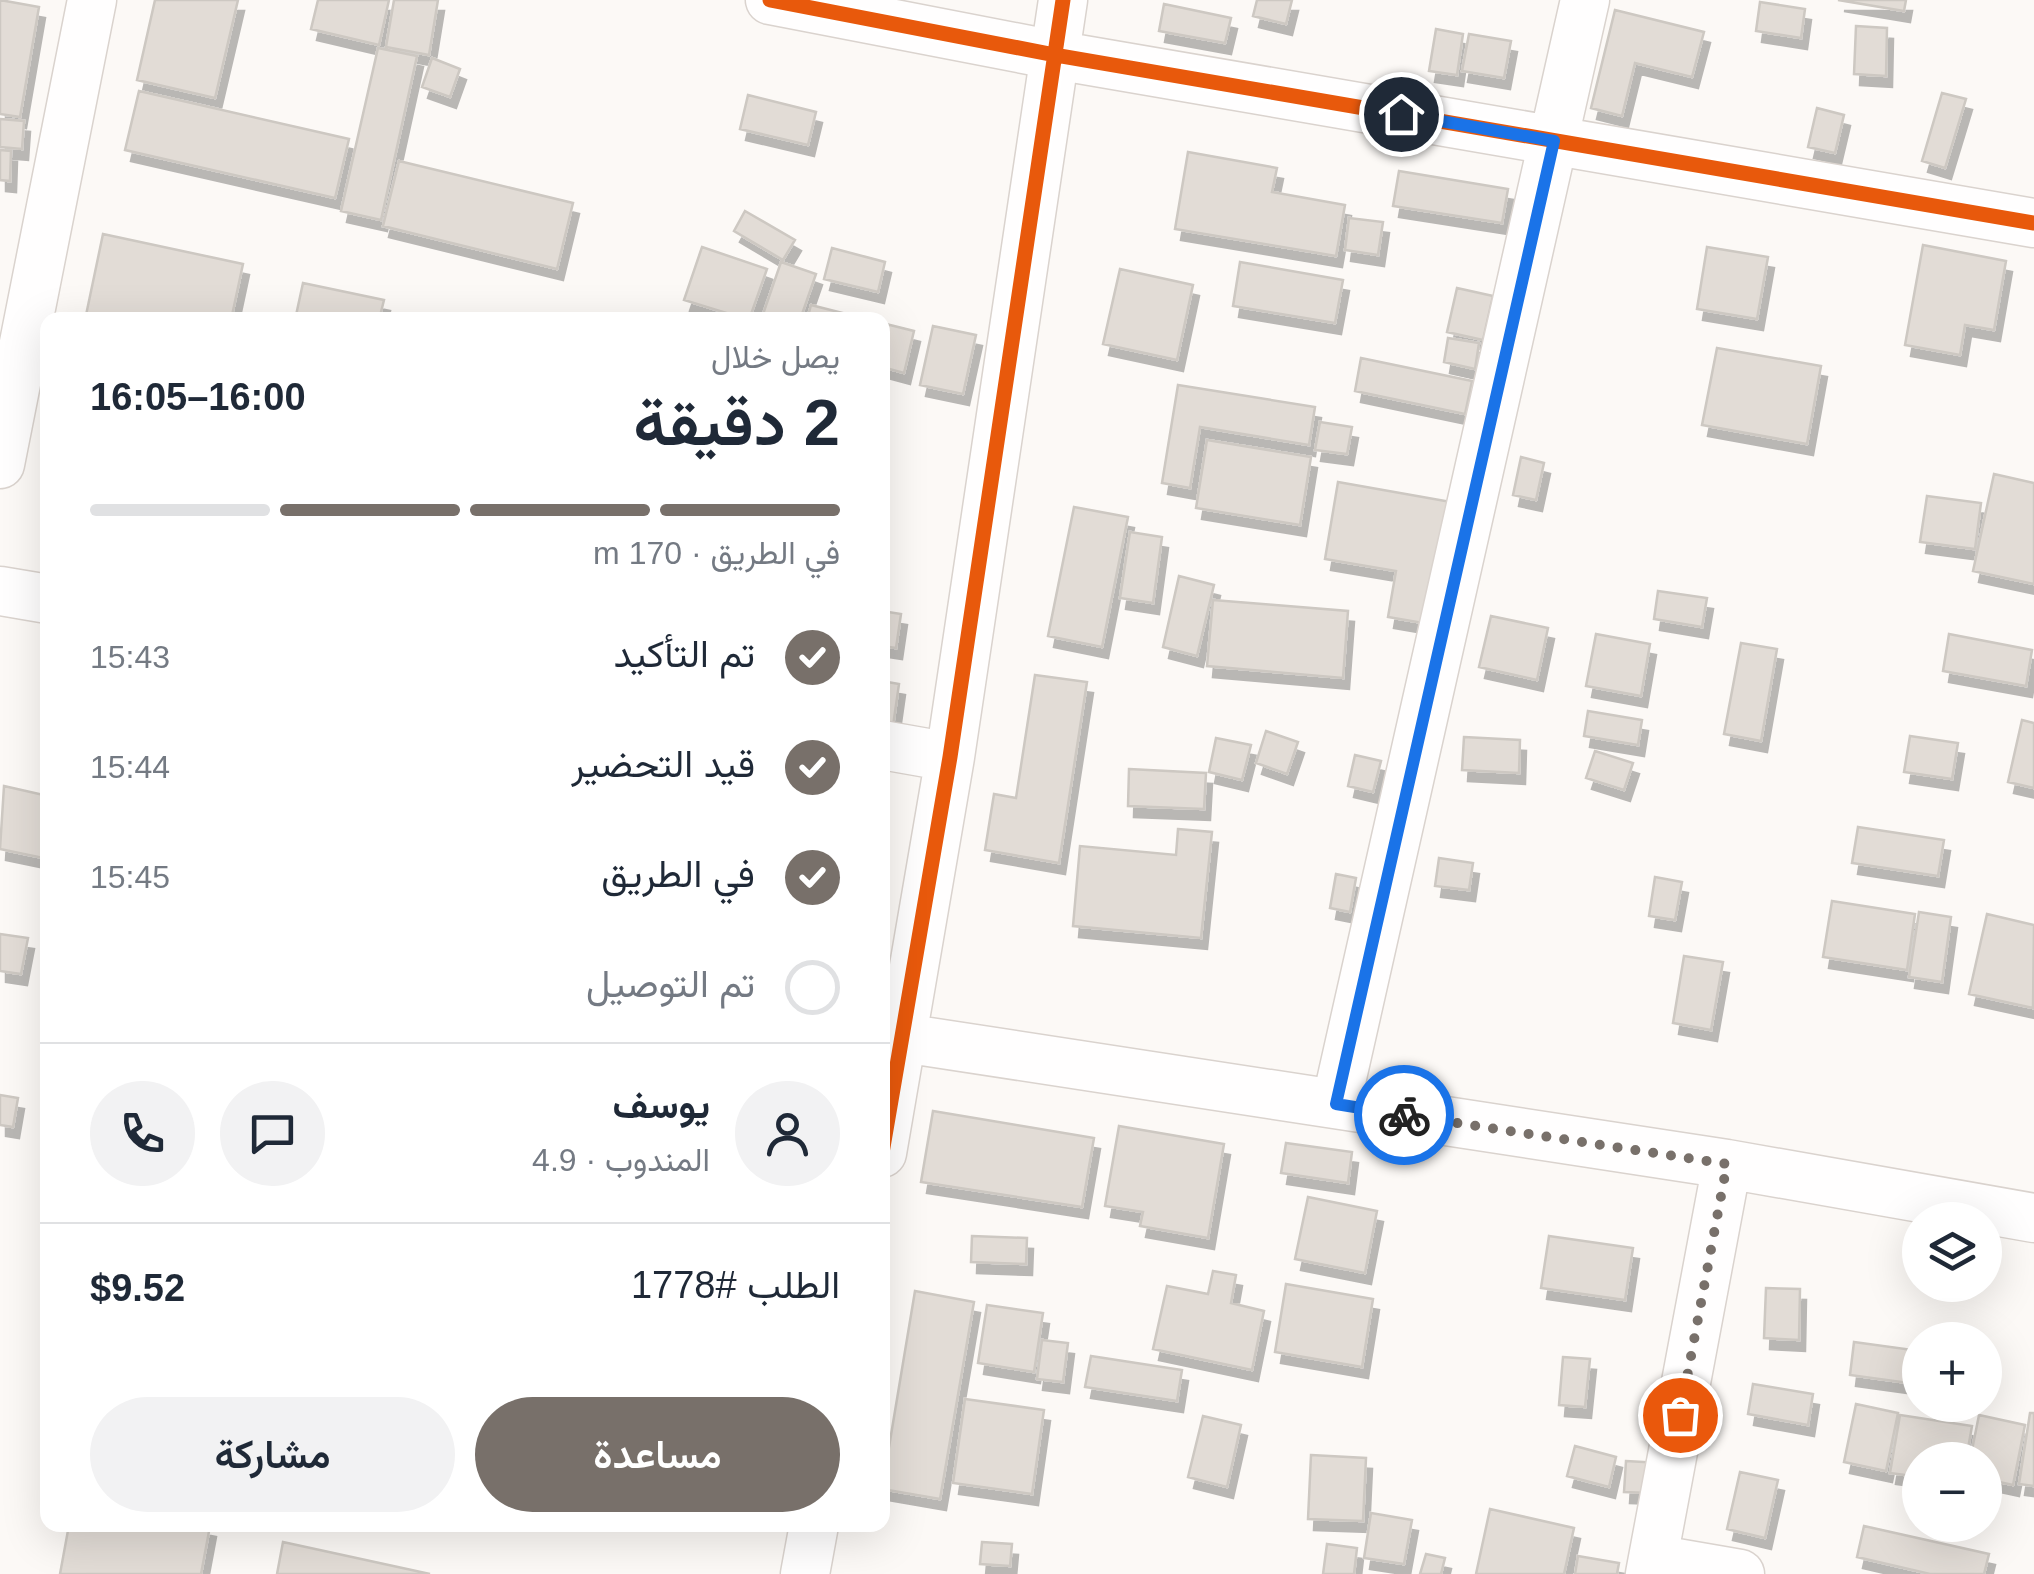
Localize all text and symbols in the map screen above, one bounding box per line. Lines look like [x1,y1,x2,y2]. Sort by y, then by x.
pin [1359,72,1444,157]
icon: home [1374,87,1429,142]
text: يصل خلال [711,339,840,375]
text: 16:00–16:05 [90,376,306,418]
text: 2 دقيقة [633,386,840,459]
text: في الطريق · 170 m [593,535,840,571]
icon: check [785,630,840,685]
text: تم التأكيد [614,633,755,675]
text: 15:43 [90,639,170,675]
icon: check [785,740,840,795]
text: قيد التحضير [571,743,755,785]
text: 15:44 [90,749,170,785]
icon: check [785,850,840,905]
text: في الطريق [601,853,755,895]
text: 15:45 [90,859,170,895]
text: تم التوصيل [586,963,755,1005]
courier [1354,1065,1454,1165]
button: phone [90,1081,195,1186]
button: chat [220,1081,325,1186]
button: person [735,1081,840,1186]
text: يوسف [613,1084,710,1126]
icon: bike [1377,1088,1432,1143]
text: المندوب · 4.9 [532,1142,710,1178]
map controls [1902,1202,2002,1542]
button: layers [1902,1202,2002,1302]
text: الطلب #1778 [631,1264,840,1306]
text: $9.52 [90,1267,185,1309]
button: + [1902,1322,2002,1422]
pin [1638,1373,1723,1458]
icon: bag [1653,1388,1708,1443]
button: مشاركة [90,1397,455,1512]
button: مساعدة [475,1397,840,1512]
button: − [1902,1442,2002,1542]

